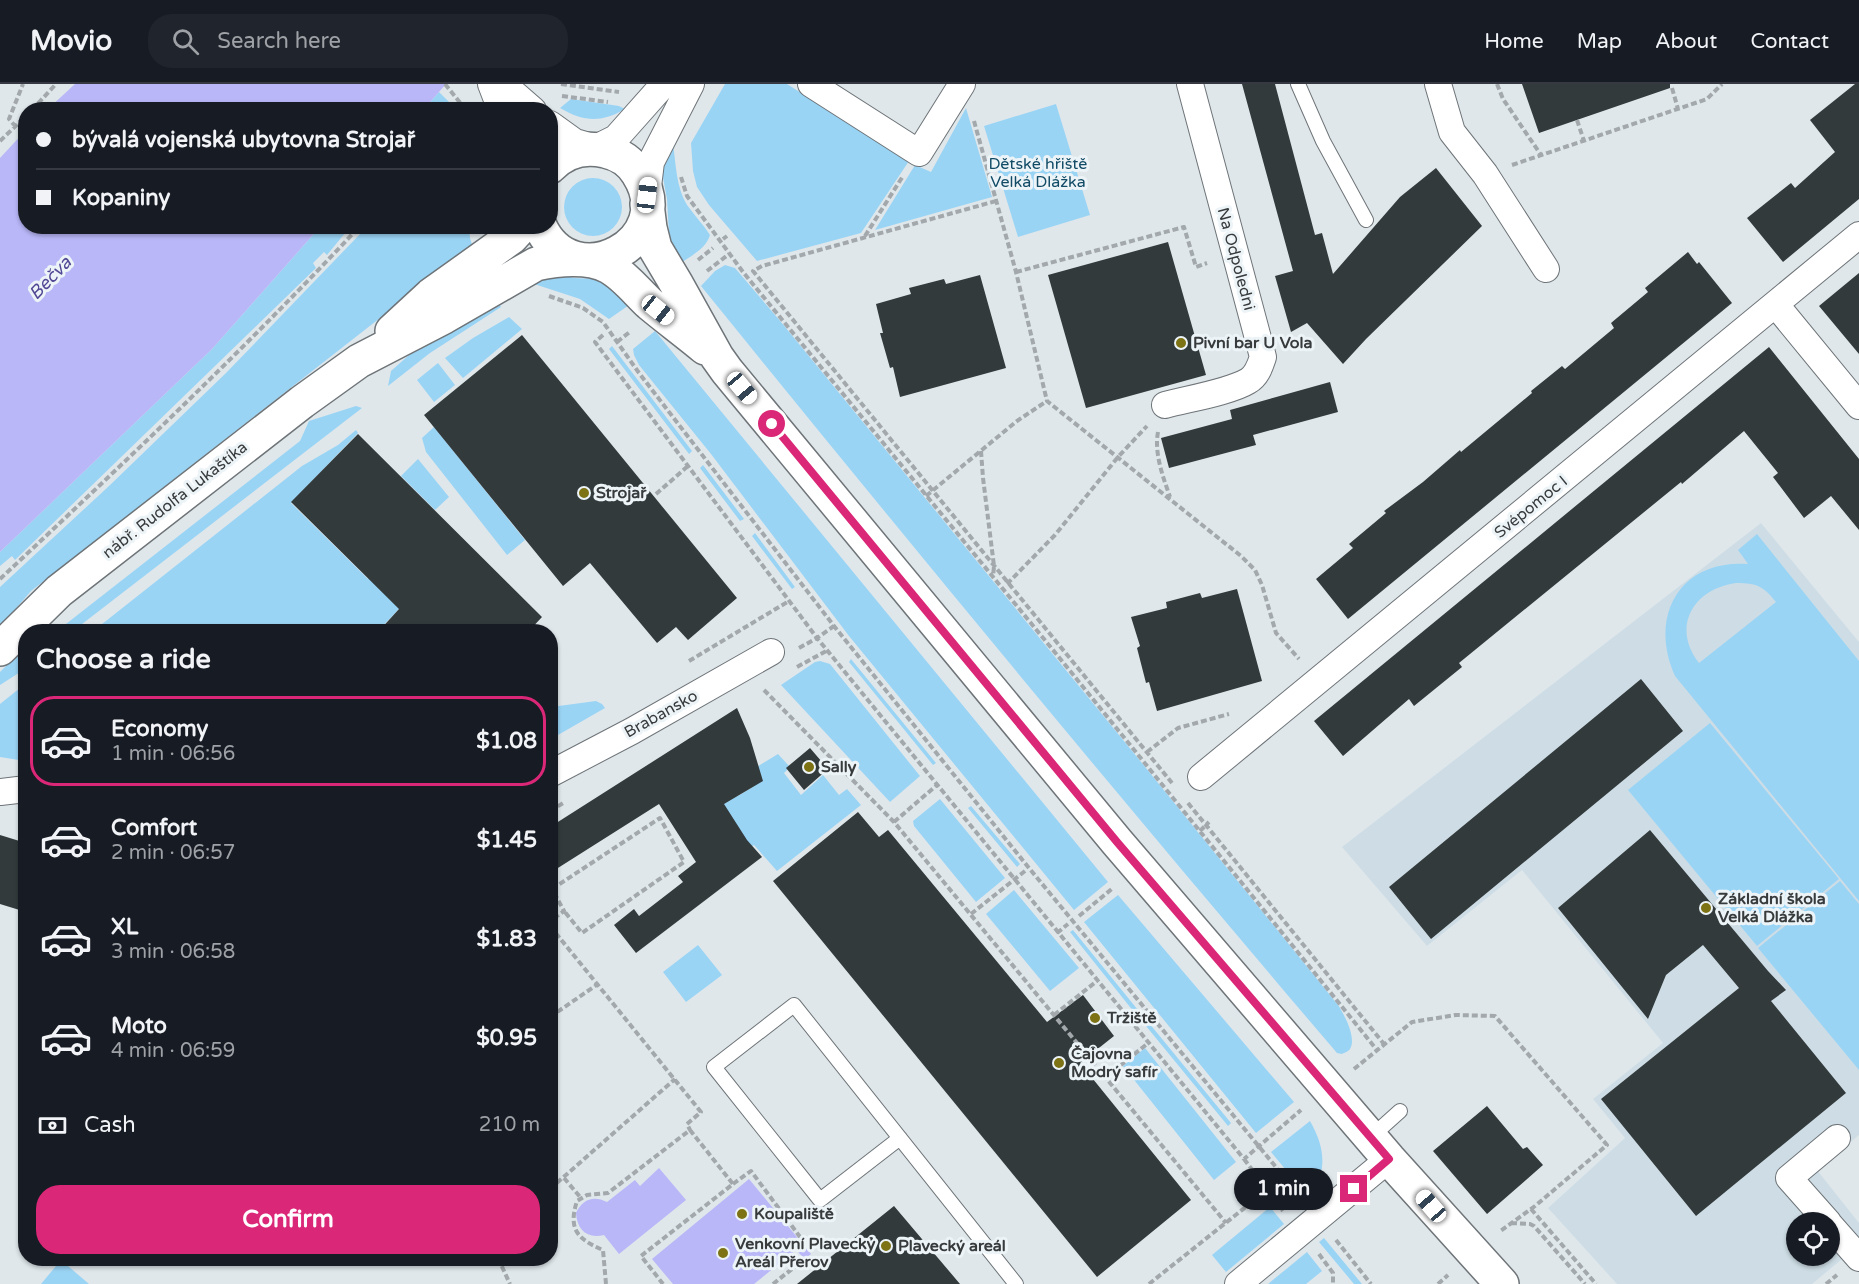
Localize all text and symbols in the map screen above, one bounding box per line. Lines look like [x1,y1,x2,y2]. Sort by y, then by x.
search box [148,14,568,68]
text: Movio [30,24,112,58]
icon: search [169,25,202,58]
text: Search here [217,28,341,54]
text: Home [1484,29,1544,54]
text: Map [1577,29,1622,54]
text: About [1655,29,1717,54]
text: Contact [1750,29,1829,54]
text: bývalá vojenská ubytovna Strojař [72,127,415,153]
park label: Dětské hřiště Velká Dlážka [989,154,1087,192]
car [636,176,658,214]
text: Kopaniny [72,185,170,211]
street label: Na Odpoledni [1213,205,1259,313]
water label: Bečva [24,251,76,304]
car [638,292,678,328]
place label: Pivní bar U Vola [1193,333,1313,353]
marker: Pivní bar U Vola [1174,336,1188,350]
car [724,368,760,408]
route start [758,410,785,437]
street label: nábř. Rudolfa Lukaštíka [99,437,251,563]
street label: Svépomoc I [1490,471,1572,543]
place label: Strojař [596,483,647,503]
marker: Strojař [577,486,591,500]
text: Choose a ride [36,643,211,676]
street label: Brabansko [621,686,701,742]
icon: car [39,714,93,768]
text: Economy [111,716,208,742]
text: $1.08 [476,728,537,754]
text: 1 min · 06:56 [111,742,235,766]
place label: Sally [821,757,857,777]
marker: Sally [802,760,816,774]
icon: car [39,813,93,867]
text: Comfort [111,815,197,841]
text: $1.45 [477,827,537,853]
text: 2 min · 06:57 [111,841,235,865]
place label: Základní škola Velká Dlážka [1718,889,1826,927]
marker: Základní škola Velká Dlážka [1699,901,1713,915]
icon: car [39,912,93,966]
text: XL [111,914,138,940]
text: $1.83 [476,926,537,952]
text: 3 min · 06:58 [111,940,235,964]
place label: Tržiště [1106,1008,1157,1028]
icon: car [39,1011,93,1065]
marker: Tržiště [1088,1011,1102,1025]
text: Moto [111,1013,167,1039]
text: $0.95 [476,1025,537,1051]
text: 4 min · 06:59 [111,1039,235,1063]
place label: Čajovna Modrý safír [1071,1044,1158,1082]
marker: Čajovna Modrý safír [1052,1056,1066,1070]
icon: cash [36,1109,69,1142]
text: Cash [84,1112,136,1138]
text: 210 m [479,1113,540,1137]
callout: 1 min [1234,1168,1333,1210]
route end [1340,1175,1367,1202]
text: 1 min [1257,1177,1310,1201]
button: Confirm [36,1185,540,1254]
car [1412,1187,1450,1225]
place label: Koupaliště [754,1204,834,1224]
marker: Koupaliště [735,1207,749,1221]
map controls [1786,1212,1840,1266]
button: locate [1786,1212,1840,1266]
place label: Venkovní Plavecký Areál Přerov [735,1234,876,1272]
place label: Plavecký areál [898,1236,1006,1256]
marker: Plavecký areál [879,1239,893,1253]
marker: Venkovní Plavecký Areál Přerov [716,1246,730,1260]

